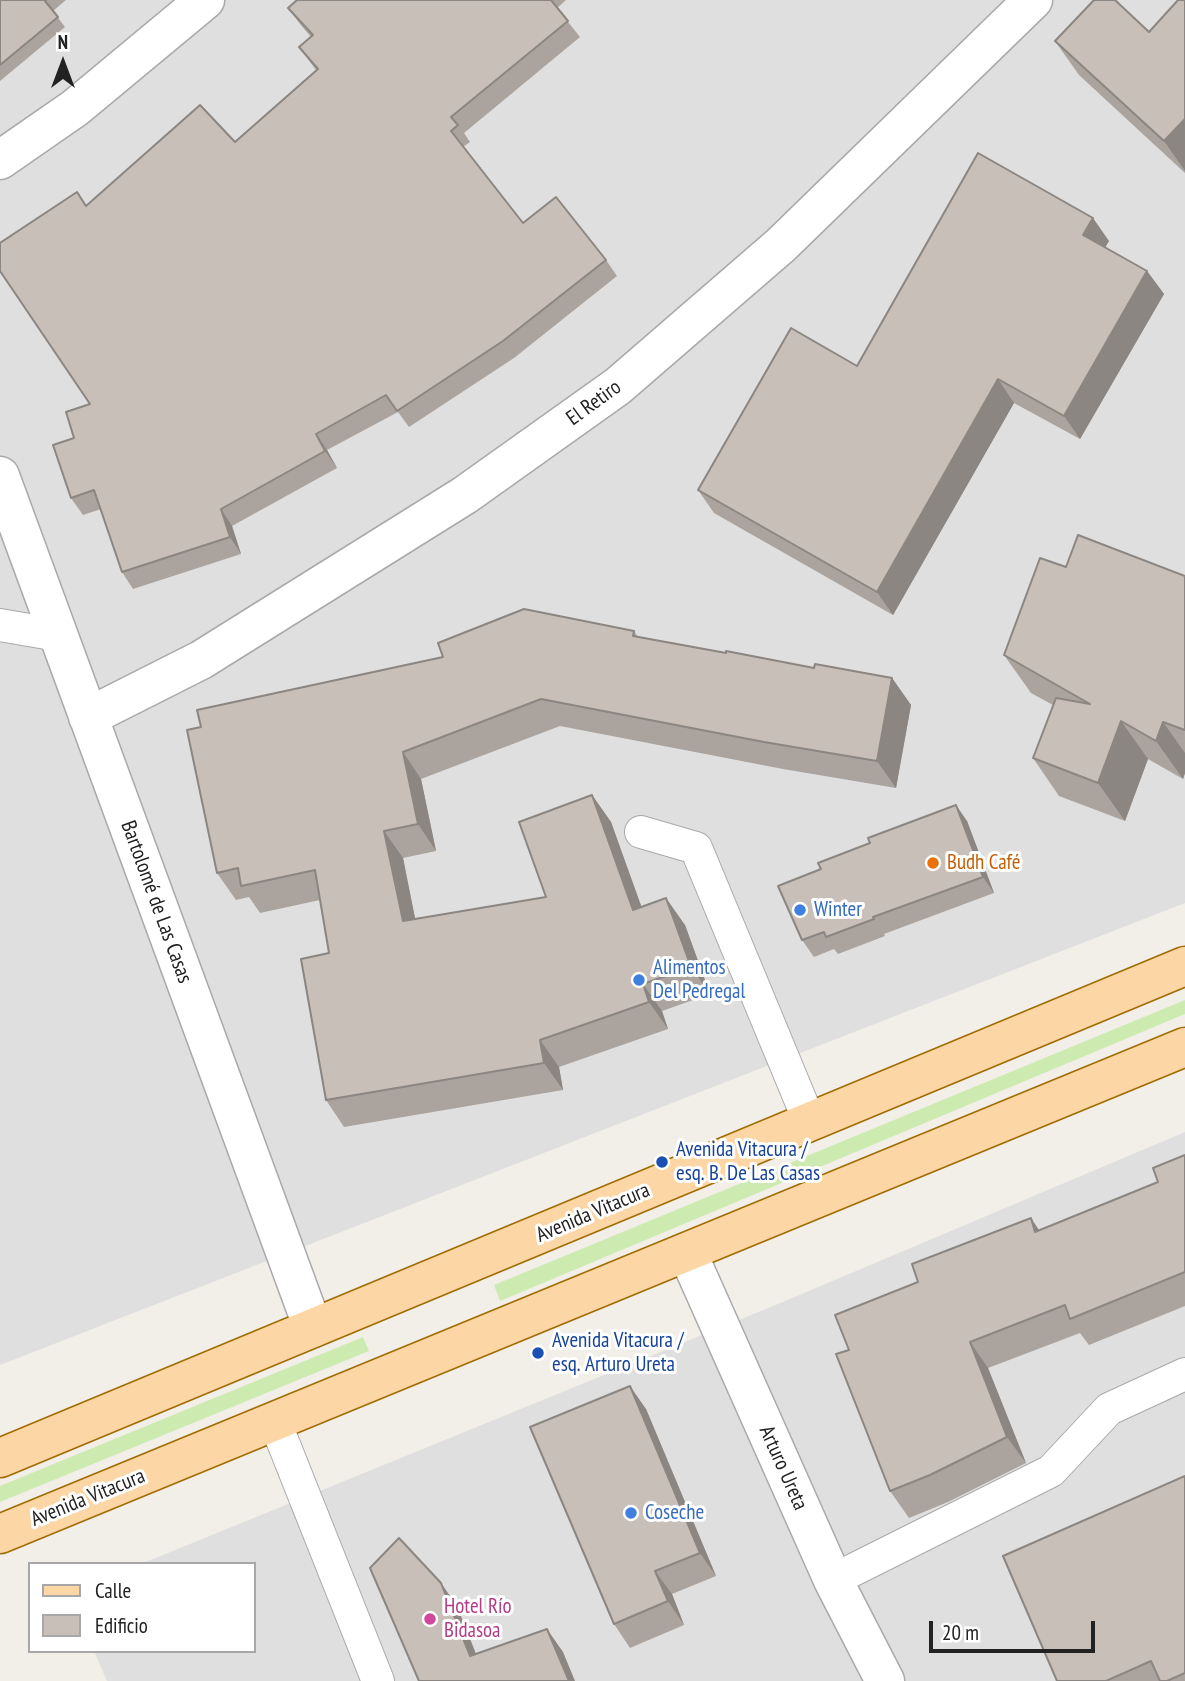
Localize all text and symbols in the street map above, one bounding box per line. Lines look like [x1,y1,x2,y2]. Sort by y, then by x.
north arrow [28,28,98,98]
text: N [58,30,68,54]
street label: El Retiro [562,375,626,431]
street label: Bartolomé de Las Casas [115,817,197,987]
place label: Budh Café [947,850,1020,876]
marker: Budh Café [925,855,941,871]
place label: Winter [814,897,862,923]
marker: Winter [792,902,808,918]
place label: Alimentos Del Pedregal [653,955,745,1005]
marker: Alimentos Del Pedregal [631,972,647,988]
place label: Avenida Vitacura / esq. B. De Las Casas [676,1137,820,1187]
marker: Avenida Vitacura / esq. B. De Las Casas [654,1154,670,1170]
street label: Avenida Vitacura [532,1178,654,1248]
place label: Avenida Vitacura / esq. Arturo Ureta [552,1328,684,1378]
marker: Avenida Vitacura / esq. Arturo Ureta [530,1345,546,1361]
street label: Arturo Ureta [753,1422,813,1514]
street label: Avenida Vitacura [27,1464,149,1532]
place label: Coseche [645,1500,704,1526]
marker: Coseche [623,1505,639,1521]
legend [28,1562,256,1653]
text: Calle [95,1577,131,1604]
place label: Hotel Río Bidasoa [444,1594,512,1644]
scale bar [933,1608,1099,1652]
marker: Hotel Río Bidasoa [422,1611,438,1627]
text: Edificio [95,1612,148,1639]
text: 20 m [942,1619,979,1646]

